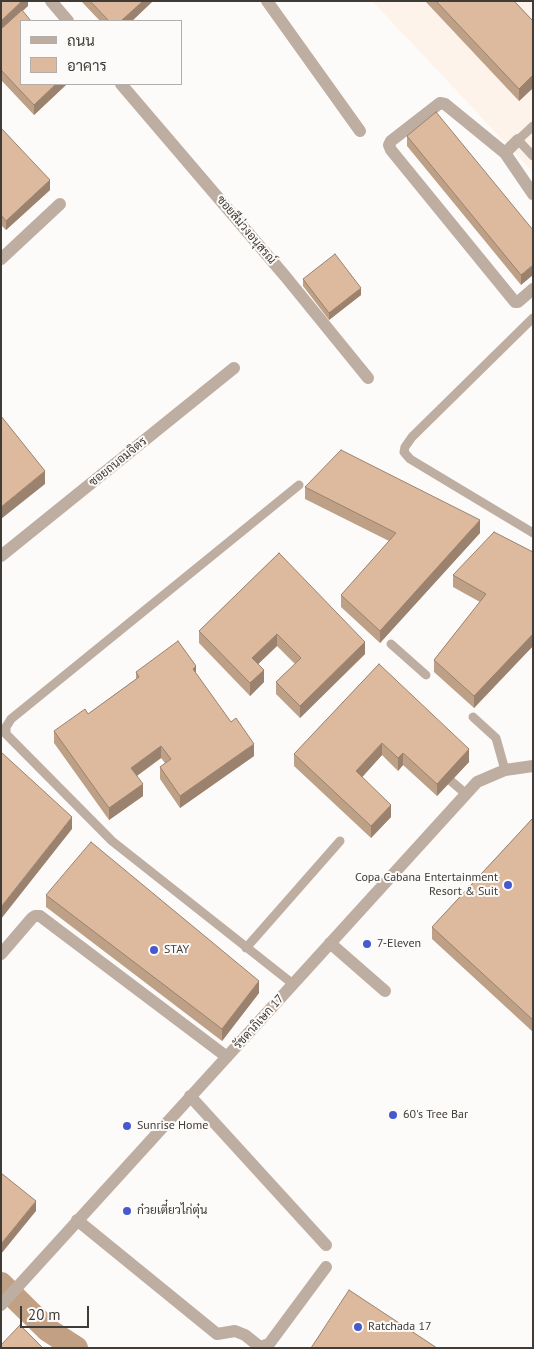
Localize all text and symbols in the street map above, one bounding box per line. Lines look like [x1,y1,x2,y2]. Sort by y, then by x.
legend [20,20,182,85]
text: ถนน [67,31,95,50]
text: อาคาร [67,56,107,75]
street label: ซอยสีม่วงอนุสรณ์ [213,193,279,267]
street label: ซอยถนอมจิตร [86,434,150,490]
place label: Copa Cabana Entertainment Resort & Suit [355,871,498,899]
marker: Copa Cabana Entertainment Resort & Suit [502,879,514,891]
place label: 7-Eleven [377,937,421,951]
marker: 7-Eleven [361,938,373,950]
place label: STAY [164,943,189,957]
marker: STAY [148,944,160,956]
street label: รัชดาภิเษก 17 [231,992,287,1052]
place label: 60's Tree Bar [403,1108,468,1122]
marker: 60's Tree Bar [387,1109,399,1121]
place label: Sunrise Home [137,1119,208,1133]
marker: Sunrise Home [121,1120,133,1132]
place label: ก๋วยเตี๋ยวไก่ตุ๋น [137,1204,207,1218]
marker: ก๋วยเตี๋ยวไก่ตุ๋น [121,1205,133,1217]
scale bar [22,1296,91,1328]
text: 20 m [28,1305,61,1324]
place label: Ratchada 17 [368,1320,432,1334]
marker: Ratchada 17 [352,1321,364,1333]

